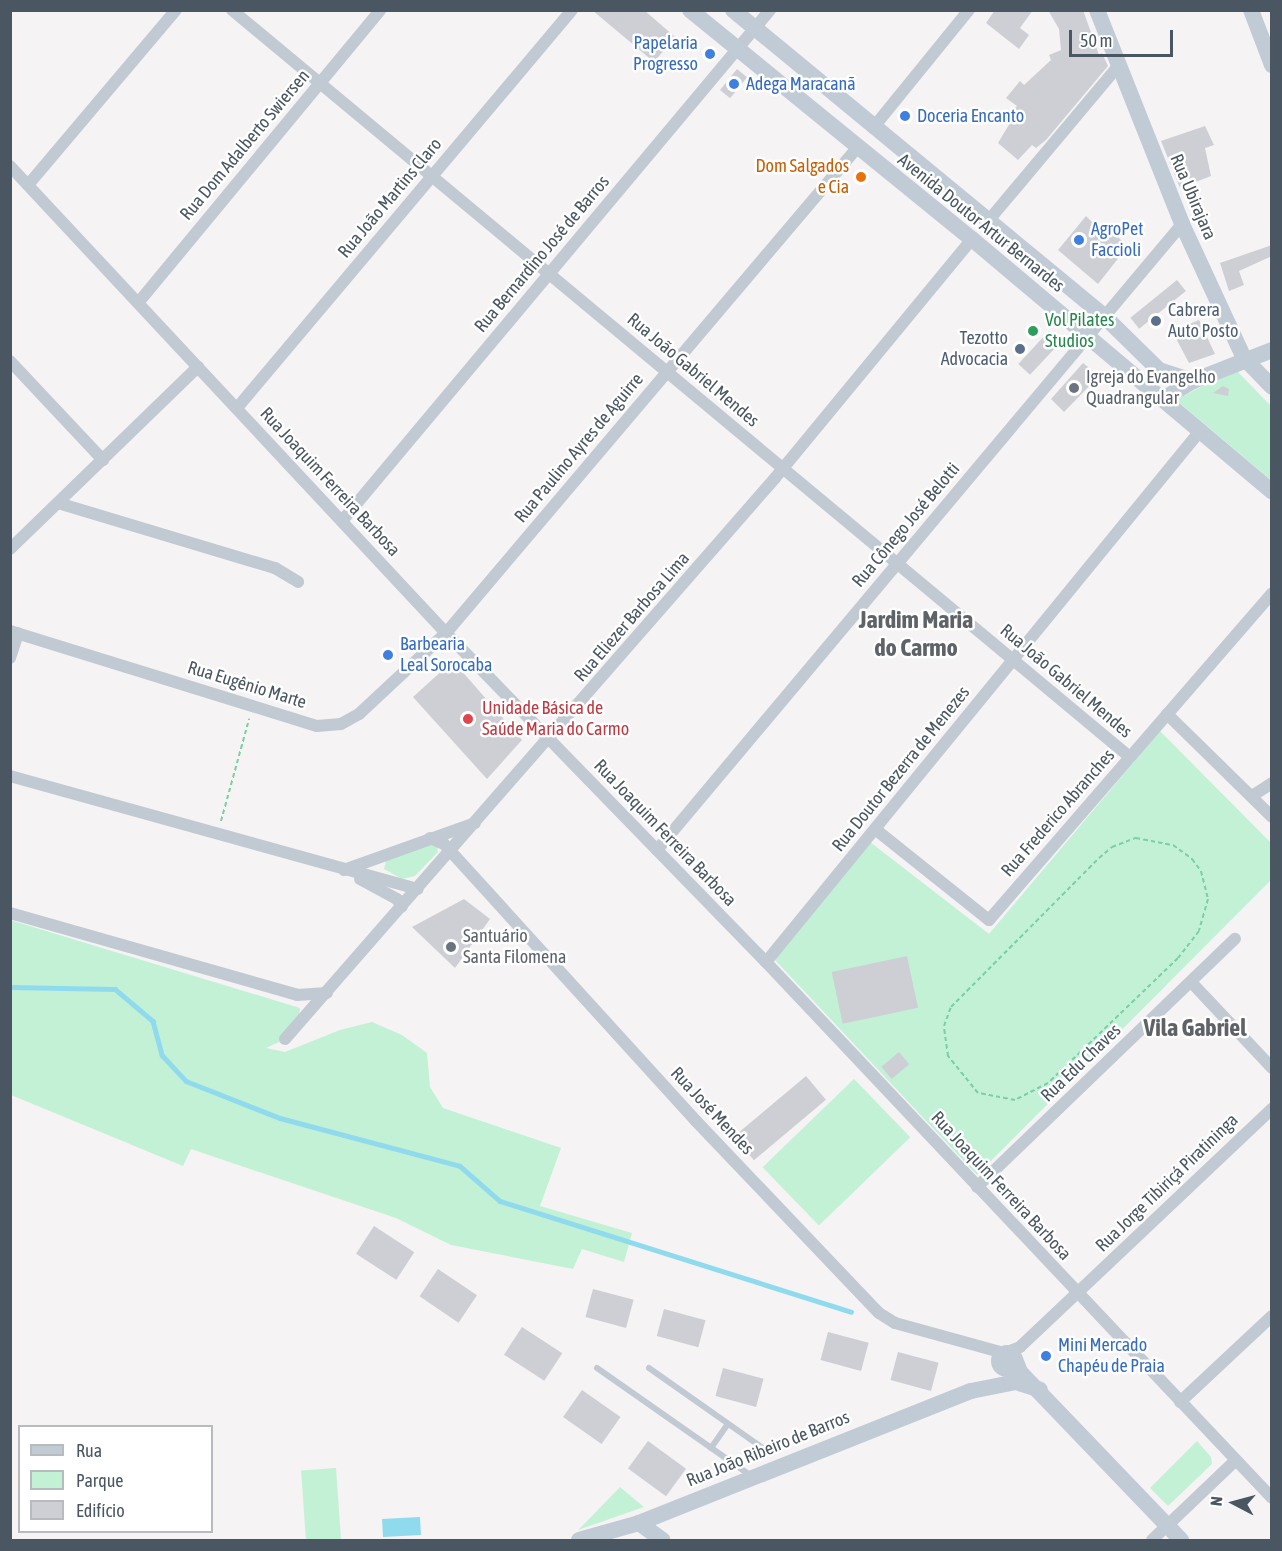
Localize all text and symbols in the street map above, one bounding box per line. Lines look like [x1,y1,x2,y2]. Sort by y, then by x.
scale bar [1072,18,1176,56]
text: 50 m [1080,30,1112,51]
place label: Papelaria Progresso [633,33,698,76]
marker: Papelaria Progresso [703,47,717,61]
street label: Rua Dom Adalberto Swiersen [176,65,314,225]
place label: Adega Maracanã [746,73,856,95]
marker: Adega Maracanã [727,77,741,91]
place label: Doceria Encanto [917,105,1024,127]
marker: Doceria Encanto [898,109,912,123]
street label: Rua João Martins Claro [334,134,446,262]
street label: Avenida Doutor Artur Bernardes [893,149,1069,297]
street label: Rua Ubirajara [1165,151,1221,243]
place label: Dom Salgados e Cia [756,156,849,198]
marker: Dom Salgados e Cia [854,170,868,184]
street label: Rua Bernardino José de Barros [470,171,614,337]
place label: AgroPet Faccioli [1091,219,1143,262]
marker: AgroPet Faccioli [1072,233,1086,247]
place label: Cabrera Auto Posto [1168,300,1238,342]
street label: Rua João Gabriel Mendes [623,309,763,431]
place label: Vol Pilates Studios [1045,310,1114,352]
marker: Cabrera Auto Posto [1149,314,1163,328]
marker: Vol Pilates Studios [1026,324,1040,338]
place label: Tezotto Advocacia [941,328,1008,370]
marker: Tezotto Advocacia [1013,342,1027,356]
place label: Igreja do Evangelho Quadrangular [1086,367,1216,410]
street label: Rua Paulino Ayres de Aguirre [510,369,648,527]
marker: Igreja do Evangelho Quadrangular [1067,381,1081,395]
street label: Rua Joaquim Ferreira Barbosa [255,403,405,561]
street label: Rua Cônego José Belotti [848,458,964,592]
street label: Rua Eliezer Barbosa Lima [570,548,694,686]
district label: Jardim Maria do Carmo [859,606,973,662]
street label: Rua João Gabriel Mendes [996,620,1136,742]
place label: Barbearia Leal Sorocaba [400,634,492,676]
marker: Barbearia Leal Sorocaba [381,648,395,662]
street label: Rua Eugênio Marte [185,657,309,713]
street label: Rua Doutor Bezerra de Menezes [828,682,974,856]
place label: Unidade Básica de Saúde Maria do Carmo [482,698,629,740]
marker: Unidade Básica de Saúde Maria do Carmo [459,710,477,728]
street label: Rua Frederico Abranches [997,745,1119,881]
street label: Rua Joaquim Ferreira Barbosa [589,755,741,911]
place label: Santuário Santa Filomena [463,926,566,968]
marker: Santuário Santa Filomena [444,940,458,954]
district label: Vila Gabriel [1143,1014,1247,1042]
street label: Rua Edu Chaves [1037,1020,1125,1106]
street label: Rua José Mendes [666,1063,758,1159]
street label: Rua Joaquim Ferreira Barbosa [926,1107,1076,1265]
street label: Rua Jorge Tibiriçá Piratininga [1091,1109,1243,1257]
place label: Mini Mercado Chapéu de Praia [1058,1335,1165,1378]
marker: Mini Mercado Chapéu de Praia [1039,1349,1053,1363]
street label: Rua João Ribeiro de Barros [683,1406,853,1492]
legend [18,1425,213,1533]
text: Rua [76,1440,102,1461]
text: Parque [76,1470,124,1491]
north arrow [1204,1473,1264,1533]
text: N [1207,1495,1226,1507]
text: Edifício [76,1500,125,1521]

